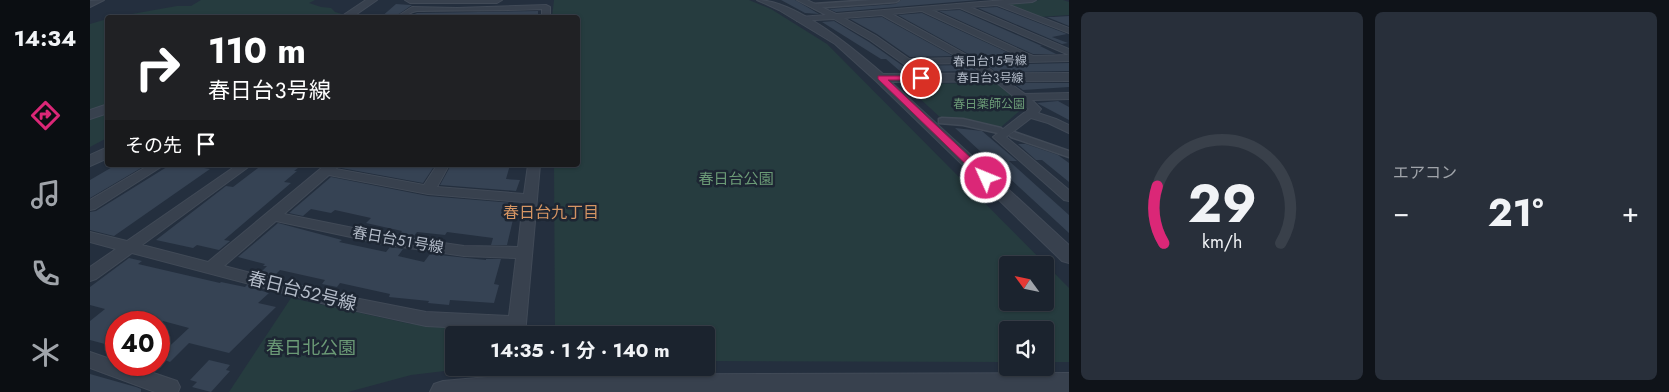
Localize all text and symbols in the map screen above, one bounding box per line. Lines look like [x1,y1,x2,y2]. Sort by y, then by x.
text: 14:34 [14,22,76,54]
text: 110 m [208,26,306,76]
icon: right [125,35,190,100]
street label: 春日台１５号線 [953,51,1027,71]
pin [900,57,942,99]
icon: arrive [907,64,935,92]
street label: 春日台３号線 [957,69,1023,87]
text: 春日台３号線 [208,74,331,106]
park label: 春日薬師公園 [953,95,1025,113]
icon: directions [28,98,63,133]
icon: arrive [192,130,220,158]
text: その先 [125,132,182,159]
position arrow [959,151,1011,203]
text: エアコン [1393,161,1457,184]
text: 29 [1188,166,1256,242]
park label: 春日台公園 [698,168,774,190]
icon: music [28,177,63,212]
text: 21° [1488,185,1543,240]
text: − [1393,192,1410,233]
text: + [1622,192,1639,233]
district label: 春日台九丁目 [503,201,599,224]
street label: 春日台５１号線 [351,221,445,259]
text: km/h [1202,229,1242,255]
icon: phone [28,256,63,291]
north arrow [999,256,1054,311]
map controls [999,256,1054,376]
street label: 春日台５２号線 [245,265,359,317]
speed limit sign: 40 [105,311,170,376]
button: sound [999,321,1054,376]
icon: climate [28,335,63,370]
park label: 春日北公園 [266,335,356,361]
text: 14:35 · 1 分 · 140 m [490,337,670,364]

